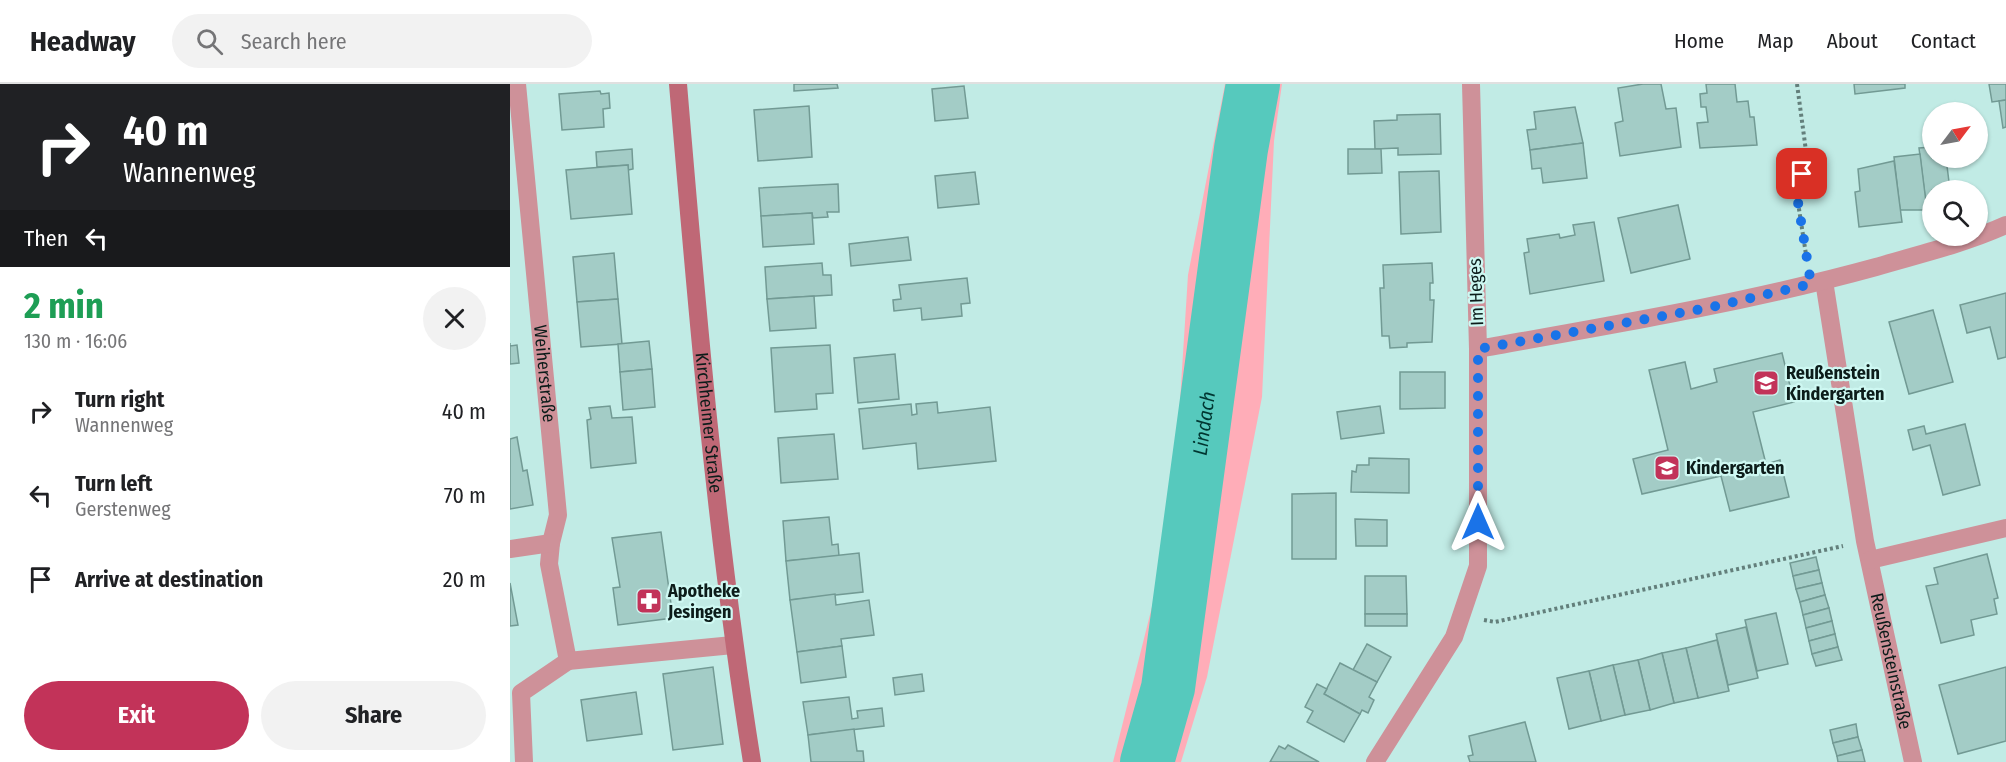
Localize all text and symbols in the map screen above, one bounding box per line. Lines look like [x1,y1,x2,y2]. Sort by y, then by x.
search box [172,14,592,68]
text: Headway [30,25,136,58]
icon: search [193,25,226,58]
text: Search here [241,28,347,55]
text: Home [1674,28,1724,54]
text: Map [1757,28,1794,54]
text: About [1827,28,1878,54]
text: Contact [1911,28,1976,54]
north arrow [1922,102,1988,168]
map controls [1922,102,1988,246]
text: 40 m [123,106,208,156]
icon: right [24,108,102,186]
pin [1776,148,1827,199]
text: Wannenweg [123,157,255,189]
icon: arrive [1785,157,1818,190]
button: search [1922,180,1988,246]
icon: left [80,222,113,255]
text: Then [24,225,68,252]
street label: Im Heges [1464,258,1488,326]
text: 2 min [24,284,104,328]
button: close [423,287,486,350]
street label: Weiherstraße [529,324,560,424]
text: 130 m · 16:06 [24,329,127,353]
street label: Kirchheimer Straße [691,351,727,494]
place label: Reußenstein Kindergarten [1786,362,1885,405]
school or university icon: Reußenstein Kindergarten [1751,368,1781,398]
text: Turn right [75,386,164,413]
water label: Lindach [1188,390,1220,457]
icon: right [24,395,57,428]
text: 40 m [442,398,486,425]
text: Wannenweg [75,413,173,437]
school or university icon: Kindergarten [1652,453,1682,483]
place label: Kindergarten [1686,457,1785,479]
text: Turn left [75,470,153,497]
icon: left [24,479,57,512]
text: 70 m [444,482,486,509]
position arrow [1446,490,1510,554]
text: Gerstenweg [75,497,171,521]
icon: arrive [24,563,57,596]
text: Arrive at destination [75,566,263,593]
text: 20 m [443,566,486,593]
place label: Apotheke Jesingen [667,580,740,623]
pharmacy icon: Apotheke Jesingen [634,586,664,616]
street label: Reußensteinstraße [1866,591,1917,731]
button: Exit [24,681,249,750]
button: Share [261,681,486,750]

